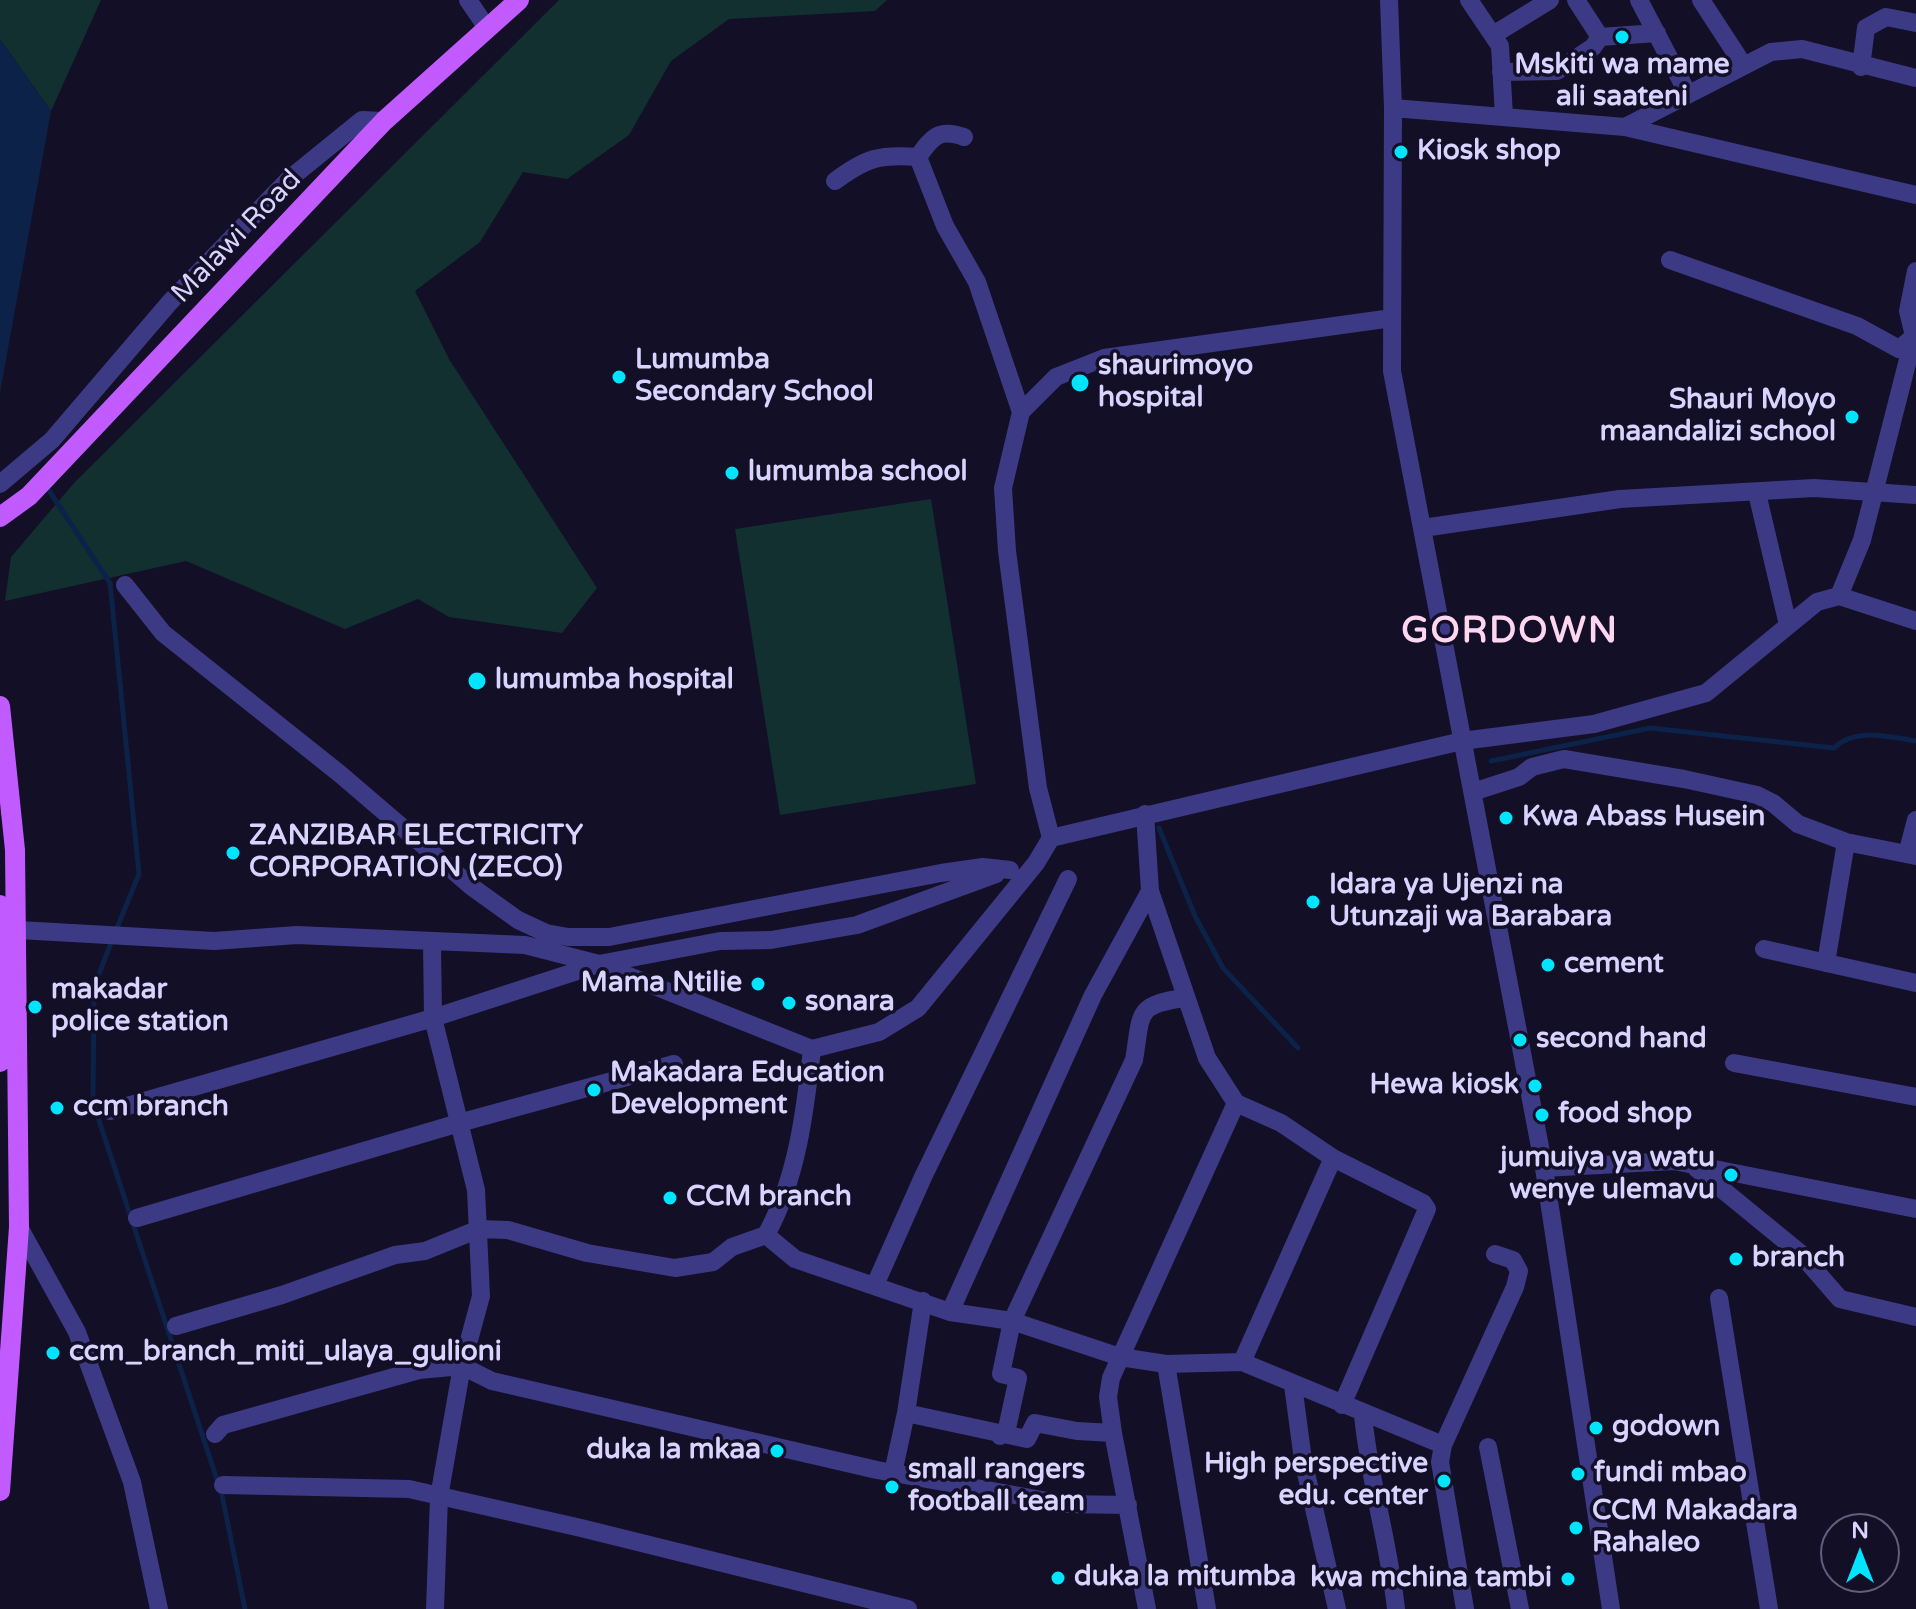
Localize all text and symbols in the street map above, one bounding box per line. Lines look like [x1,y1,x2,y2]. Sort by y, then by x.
marker: Mskiti wa mame ali saateni [1613,28,1631,46]
place label: Mskiti wa mame ali saateni [1514,49,1730,115]
place label: Kiosk shop [1417,135,1561,169]
marker: Kiosk shop [1392,143,1410,161]
street label: Malawi Road [165,163,309,311]
place label: Lumumba Secondary School [635,344,874,410]
place label: shaurimoyo hospital [1098,350,1253,416]
marker: Lumumba Secondary School [610,368,628,386]
marker: shaurimoyo hospital [1069,372,1091,394]
place label: Shauri Moyo maandalizi school [1600,384,1836,450]
marker: Shauri Moyo maandalizi school [1843,408,1861,426]
place label: lumumba school [748,456,967,490]
marker: lumumba school [723,464,741,482]
district label: GORDOWN [1401,611,1619,655]
place label: lumumba hospital [495,664,734,698]
marker: lumumba hospital [466,670,488,692]
place label: Kwa Abass Husein [1522,801,1765,835]
marker: Kwa Abass Husein [1497,809,1515,827]
place label: ZANZIBAR ELECTRICITY CORPORATION (ZECO) [249,820,583,886]
marker: ZANZIBAR ELECTRICITY CORPORATION (ZECO) [224,844,242,862]
place label: Idara ya Ujenzi na Utunzaji wa Barabara [1329,869,1612,935]
marker: Idara ya Ujenzi na Utunzaji wa Barabara [1304,893,1322,911]
place label: cement [1564,948,1664,982]
marker: cement [1539,956,1557,974]
place label: Mama Ntilie [581,967,742,1001]
place label: makadar police station [51,974,229,1040]
marker: Mama Ntilie [749,975,767,993]
place label: sonara [805,986,895,1020]
marker: sonara [780,994,798,1012]
marker: makadar police station [26,998,44,1016]
place label: second hand [1536,1023,1707,1057]
marker: second hand [1511,1031,1529,1049]
place label: Makadara Education Development [610,1057,885,1123]
place label: Hewa kiosk [1370,1069,1519,1103]
marker: Hewa kiosk [1526,1077,1544,1095]
marker: Makadara Education Development [585,1081,603,1099]
place label: ccm branch [73,1091,229,1125]
place label: food shop [1558,1098,1692,1132]
marker: ccm branch [48,1099,66,1117]
marker: food shop [1533,1106,1551,1124]
place label: jumuiya ya watu wenye ulemavu [1500,1142,1715,1208]
marker: jumuiya ya watu wenye ulemavu [1722,1166,1740,1184]
place label: CCM branch [686,1181,852,1215]
marker: CCM branch [661,1189,679,1207]
place label: branch [1752,1242,1845,1276]
marker: branch [1727,1250,1745,1268]
place label: ccm_branch_miti_ulaya_gulioni [69,1336,502,1370]
marker: ccm_branch_miti_ulaya_gulioni [44,1344,62,1362]
place label: godown [1612,1411,1720,1445]
marker: godown [1587,1419,1605,1437]
place label: duka la mkaa [586,1434,761,1468]
marker: duka la mkaa [768,1442,786,1460]
place label: High perspective edu. center [1204,1448,1428,1514]
place label: small rangers football team [908,1454,1085,1520]
place label: fundi mbao [1594,1457,1747,1491]
marker: fundi mbao [1569,1465,1587,1483]
marker: High perspective edu. center [1435,1472,1453,1490]
marker: small rangers football team [883,1478,901,1496]
place label: CCM Makadara Rahaleo [1592,1495,1798,1561]
north arrow [1820,1513,1900,1593]
text: N [1851,1518,1869,1544]
marker: CCM Makadara Rahaleo [1567,1519,1585,1537]
place label: duka la mitumba [1074,1561,1296,1595]
place label: kwa mchina tambi [1310,1562,1552,1596]
marker: duka la mitumba [1049,1569,1067,1587]
marker: kwa mchina tambi [1559,1570,1577,1588]

